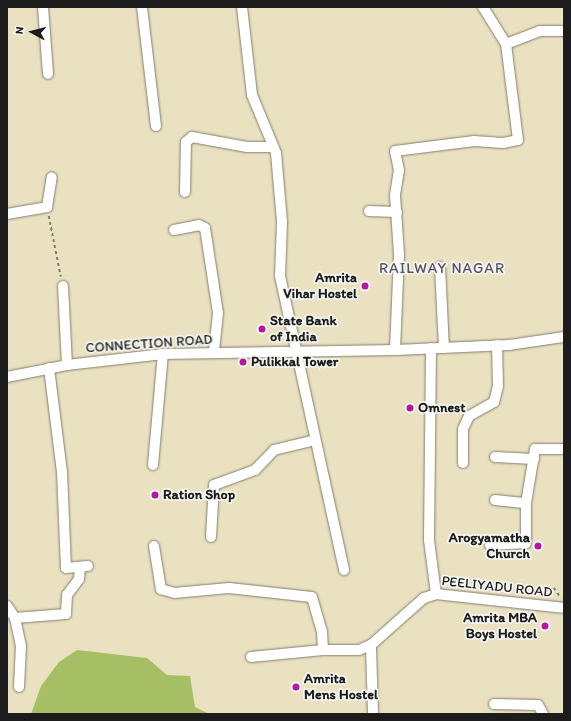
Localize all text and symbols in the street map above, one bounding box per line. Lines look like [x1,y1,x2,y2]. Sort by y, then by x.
north arrow [12,12,52,52]
text: N [13,26,26,35]
district label: RAILWAY NAGAR [379,260,505,278]
place label: Amrita Vihar Hostel [283,270,357,302]
marker: Amrita Vihar Hostel [360,281,370,291]
place label: State Bank of India [270,313,337,346]
marker: State Bank of India [257,324,267,334]
street label: CONNECTION ROAD [85,331,213,357]
place label: Pulikkal Tower [251,354,338,370]
marker: Pulikkal Tower [238,357,248,367]
place label: Omnest [418,400,466,416]
marker: Omnest [405,403,415,413]
place label: Ration Shop [163,487,235,503]
marker: Ration Shop [150,490,160,500]
place label: Arogyamatha Church [449,530,530,562]
marker: Arogyamatha Church [533,541,543,551]
street label: PEELIYADU ROAD [441,573,553,601]
place label: Amrita MBA Boys Hostel [463,610,537,642]
marker: Amrita MBA Boys Hostel [540,621,550,631]
place label: Amrita Mens Hostel [304,671,378,704]
marker: Amrita Mens Hostel [291,682,301,692]

